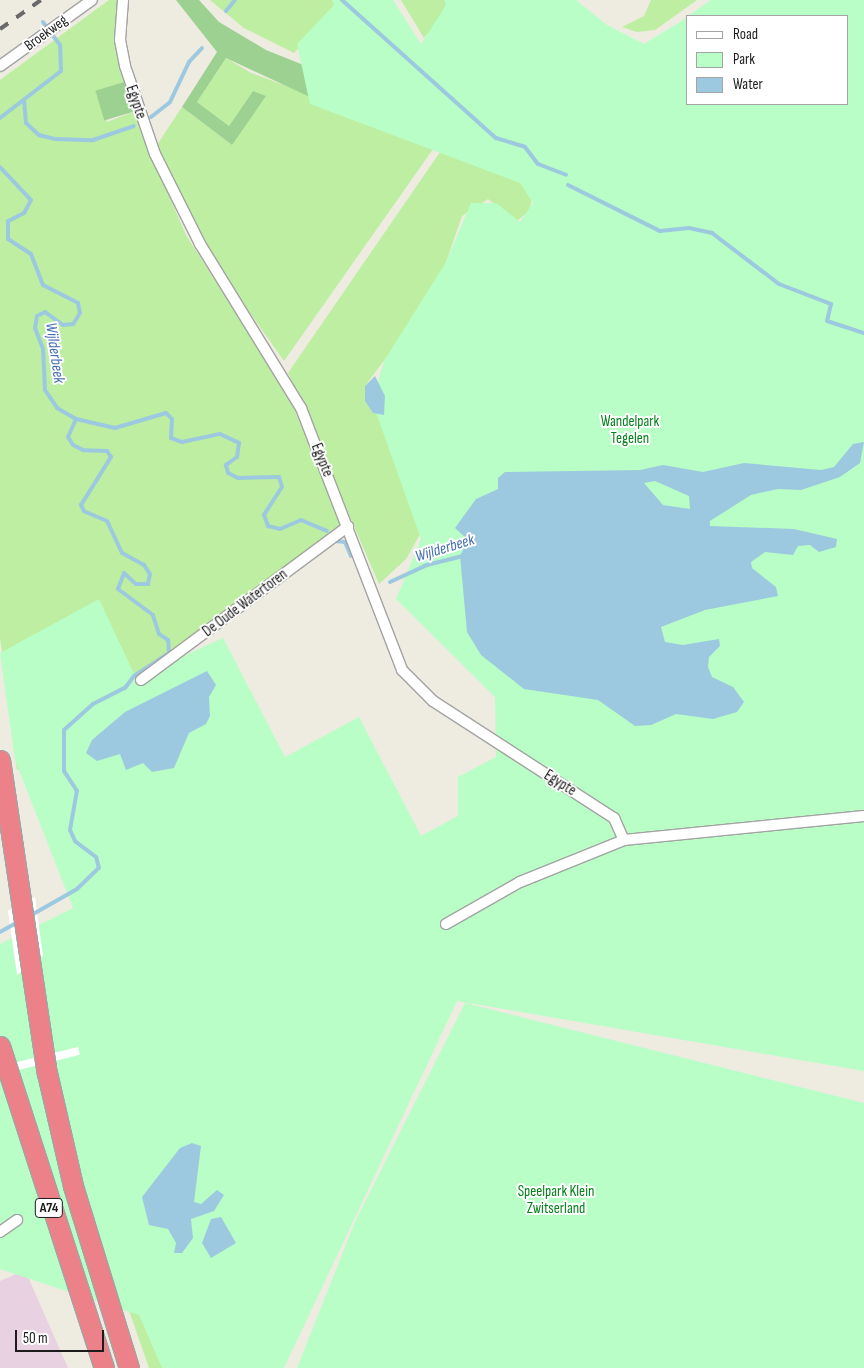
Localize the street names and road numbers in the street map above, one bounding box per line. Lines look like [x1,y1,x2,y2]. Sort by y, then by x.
street label: Broekweg [21,11,71,55]
street label: Egypte [122,83,150,121]
street label: Egypte [307,441,337,479]
street label: De Oude Watertoren [199,565,291,641]
street label: Egypte [541,766,579,800]
road number: A74 [34,1196,64,1220]

